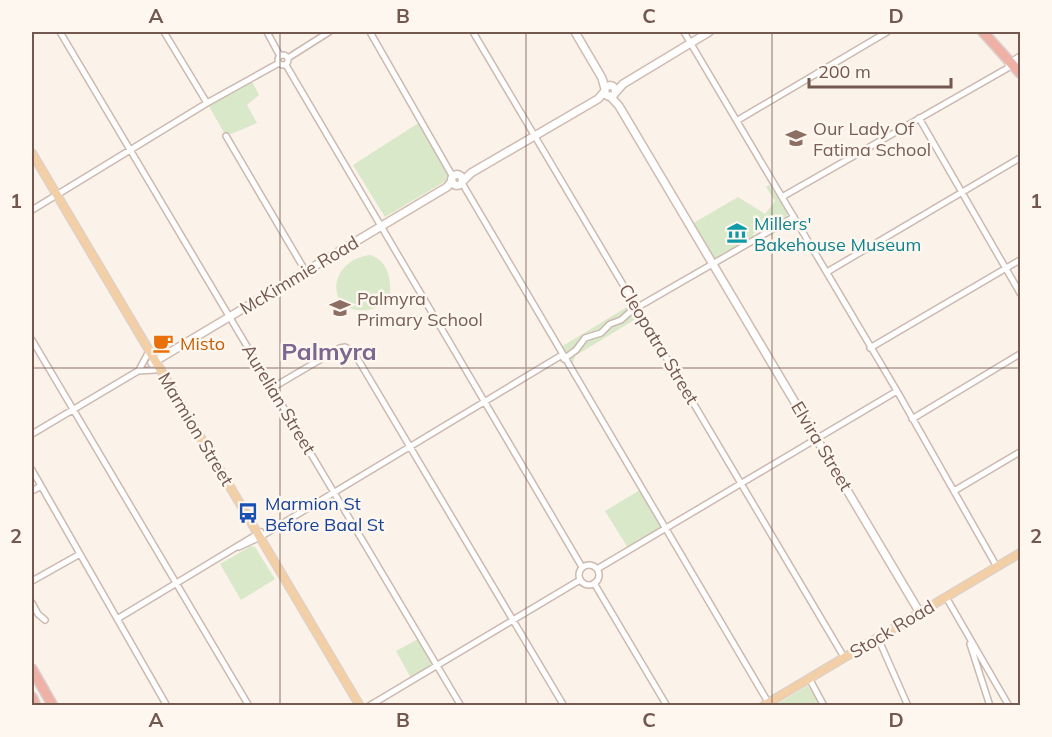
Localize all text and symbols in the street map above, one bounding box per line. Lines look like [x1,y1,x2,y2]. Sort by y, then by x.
text: A [149,3,164,28]
text: B [396,3,410,28]
text: C [642,3,656,28]
text: D [888,3,904,28]
scale bar [809,51,952,89]
text: 200 m [818,60,871,83]
place label: Our Lady Of Fatima School [813,117,931,161]
school or university icon: Our Lady Of Fatima School [784,126,808,150]
text: 1 [10,188,22,213]
text: 1 [1030,188,1042,213]
place label: Millers' Bakehouse Museum [754,212,921,256]
museum icon: Millers' Bakehouse Museum [725,221,749,245]
street label: McKimmie Road [235,230,363,320]
street label: Cleopatra Street [614,280,704,408]
place label: Palmyra Primary School [357,287,483,331]
school or university icon: Palmyra Primary School [328,296,352,320]
cafe icon: Misto [151,331,175,355]
place label: Misto [180,332,225,355]
district label: Palmyra [281,336,377,366]
street label: Aurelian Street [237,340,321,458]
street label: Marmion Street [153,368,239,490]
street label: Elvira Street [786,397,858,495]
place label: Marmion St Before Baal St [265,492,384,536]
bus stop icon: Marmion St Before Baal St [236,501,260,525]
text: 2 [10,523,22,548]
text: 2 [1030,523,1042,548]
street label: Stock Road [845,595,939,663]
text: A [149,707,164,732]
text: B [396,707,410,732]
text: C [642,707,656,732]
text: D [888,707,904,732]

